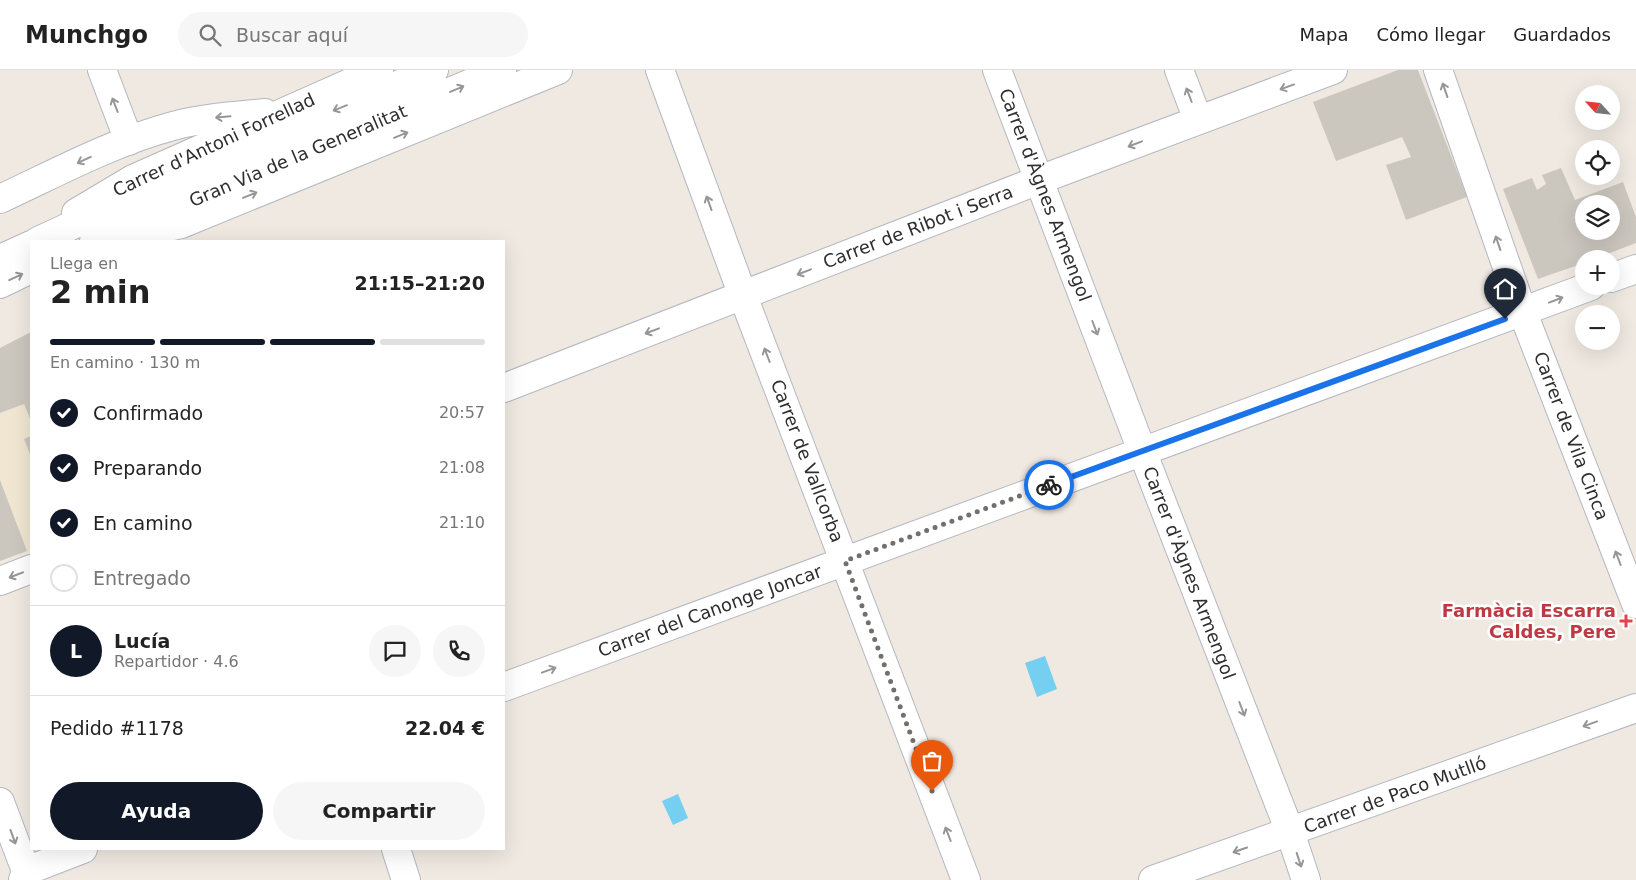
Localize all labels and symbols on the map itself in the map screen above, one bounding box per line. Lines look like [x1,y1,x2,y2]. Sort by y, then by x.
one-way arrow [1440,82,1449,98]
one-way arrow [1280,83,1295,92]
one-way arrow [449,84,464,93]
street label: Carrer d'Àgnes Armengol [995,85,1096,304]
north arrow [1575,85,1620,130]
street label: Carrer d'Antoni Forrellad [109,88,318,201]
one-way arrow [1183,88,1193,103]
one-way arrow [110,98,119,114]
street label: Gran Via de la Generalitat [186,100,410,211]
one-way arrow [333,104,348,113]
one-way arrow [215,112,231,122]
one-way arrow [393,129,408,139]
one-way arrow [1128,140,1143,149]
one-way arrow [77,155,92,165]
street label: Carrer de Ribot i Serra [820,181,1016,272]
one-way arrow [242,190,257,199]
one-way arrow [704,196,713,211]
one-way arrow [1493,235,1503,251]
one-way arrow [797,268,812,277]
pin [1484,268,1526,319]
one-way arrow [8,271,23,281]
one-way arrow [1548,295,1563,304]
one-way arrow [1091,320,1100,336]
one-way arrow [645,327,660,336]
one-way arrow [761,348,771,363]
street label: Carrer de Vila Cinca [1530,349,1613,523]
street label: Carrer de Vallcorba [767,376,848,545]
courier [1024,460,1074,510]
street label: Carrer d'Àgnes Armengol [1139,463,1240,682]
one-way arrow [1613,551,1622,566]
street label: Carrer del Canonge Joncar [595,560,825,661]
one-way arrow [8,571,24,580]
place label: Farmàcia Escarra Caldes, Pere [1442,600,1616,642]
marker: Farmàcia Escarra Caldes, Pere [1620,615,1632,627]
one-way arrow [541,665,557,674]
one-way arrow [1238,700,1247,716]
one-way arrow [1583,720,1598,729]
pin [911,740,953,791]
street label: Carrer de Paco Mutlló [1301,752,1489,837]
one-way arrow [943,827,952,843]
one-way arrow [9,829,18,844]
one-way arrow [1232,846,1248,855]
one-way arrow [1295,852,1305,868]

